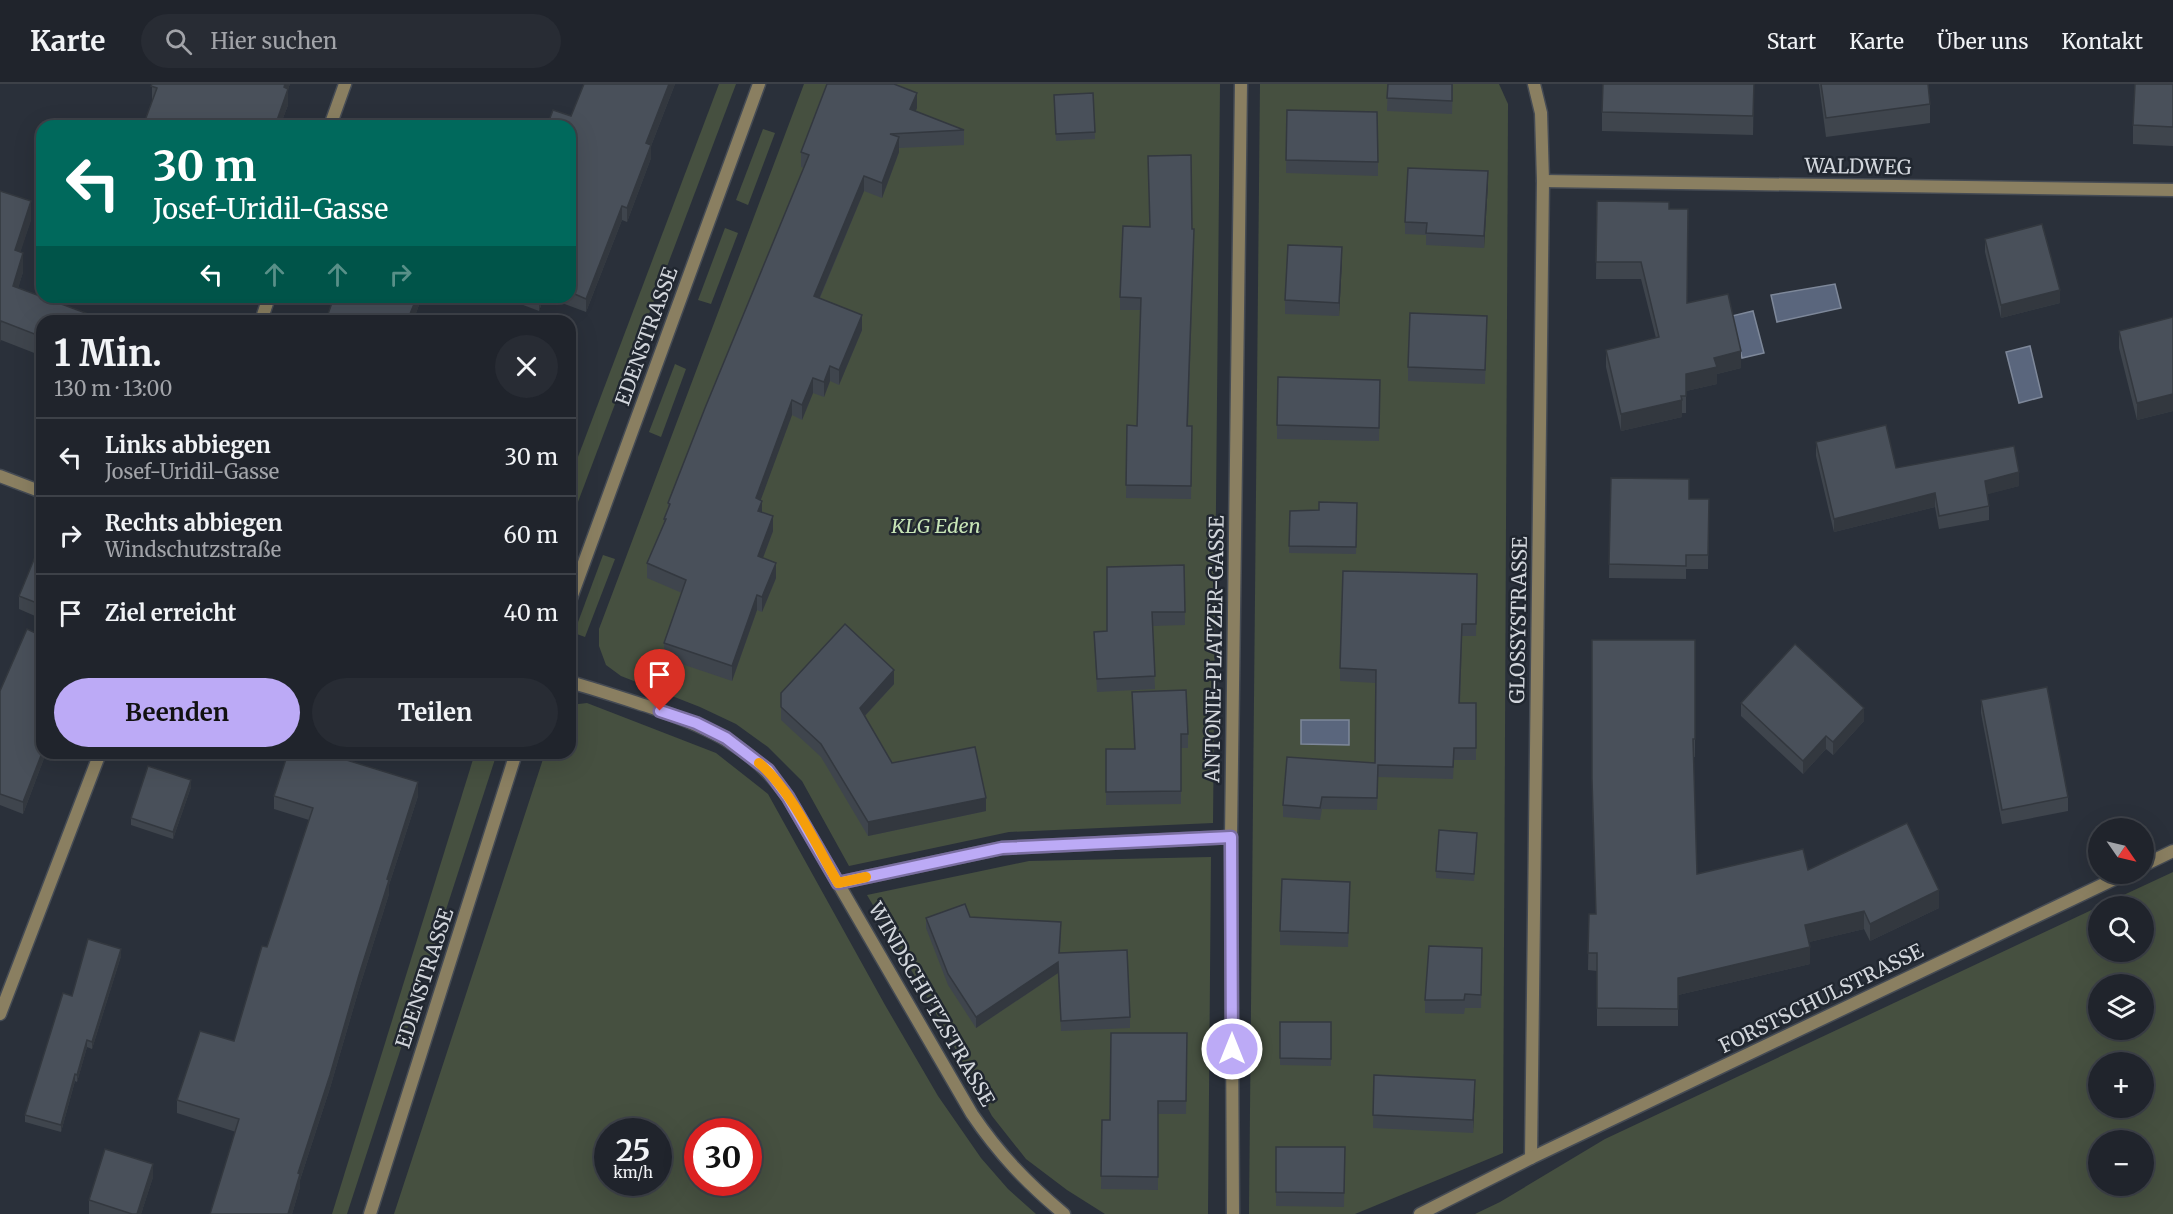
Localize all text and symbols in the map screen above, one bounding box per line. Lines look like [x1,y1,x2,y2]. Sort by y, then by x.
search box [141,14,561,68]
text: Karte [30,23,105,59]
icon: search [162,25,195,58]
text: Hier suchen [210,27,337,55]
text: Start [1767,28,1816,55]
text: Karte [1849,28,1904,55]
text: Über uns [1937,28,2028,55]
text: Kontakt [2061,28,2143,55]
text: 30 m [153,140,257,192]
icon: left [54,144,132,222]
street label: WALDWEG [1803,153,1912,179]
text: Josef-Uridil-Gasse [153,192,388,226]
icon: left [195,258,228,291]
icon: ahead [258,258,291,291]
icon: ahead [321,258,354,291]
icon: right [384,258,417,291]
street label: EDENSTRASSE [609,263,683,409]
text: 1 Min. [54,331,162,376]
button: close [495,335,558,398]
text: 130 m · 13:00 [54,376,173,401]
text: Links abbiegen [105,431,271,459]
icon: left [54,441,87,474]
text: 30 m [504,443,558,471]
text: Josef-Uridil-Gasse [105,459,279,484]
text: Rechts abbiegen [105,509,282,537]
park label: KLG Eden [890,513,981,538]
street label: ANTONIE-PLATZER-GASSE [1199,515,1229,784]
icon: right [54,519,87,552]
text: 60 m [504,521,558,549]
street label: GLOSSYSTRASSE [1504,536,1532,704]
text: Windschutzstraße [105,537,281,562]
icon: arrive [54,597,87,630]
text: Ziel erreicht [105,599,236,627]
text: 40 m [503,599,558,627]
pin [634,649,685,711]
icon: arrive [643,658,676,691]
button: Beenden [54,678,300,747]
button: Teilen [312,678,558,747]
north arrow [2088,818,2154,884]
map controls [2088,818,2154,1196]
button: search [2088,896,2154,962]
street label: WINDSCHUTZSTRASSE [863,897,1001,1111]
street label: EDENSTRASSE [390,905,458,1051]
street label: FORSTSCHULSTRASSE [1715,938,1927,1058]
button: layers [2088,974,2154,1040]
position arrow [1200,1017,1264,1081]
button: + [2088,1052,2154,1118]
speed limit sign: 30 [684,1118,762,1196]
button: − [2088,1130,2154,1196]
text: 25 [616,1131,650,1169]
text: km/h [613,1163,653,1182]

